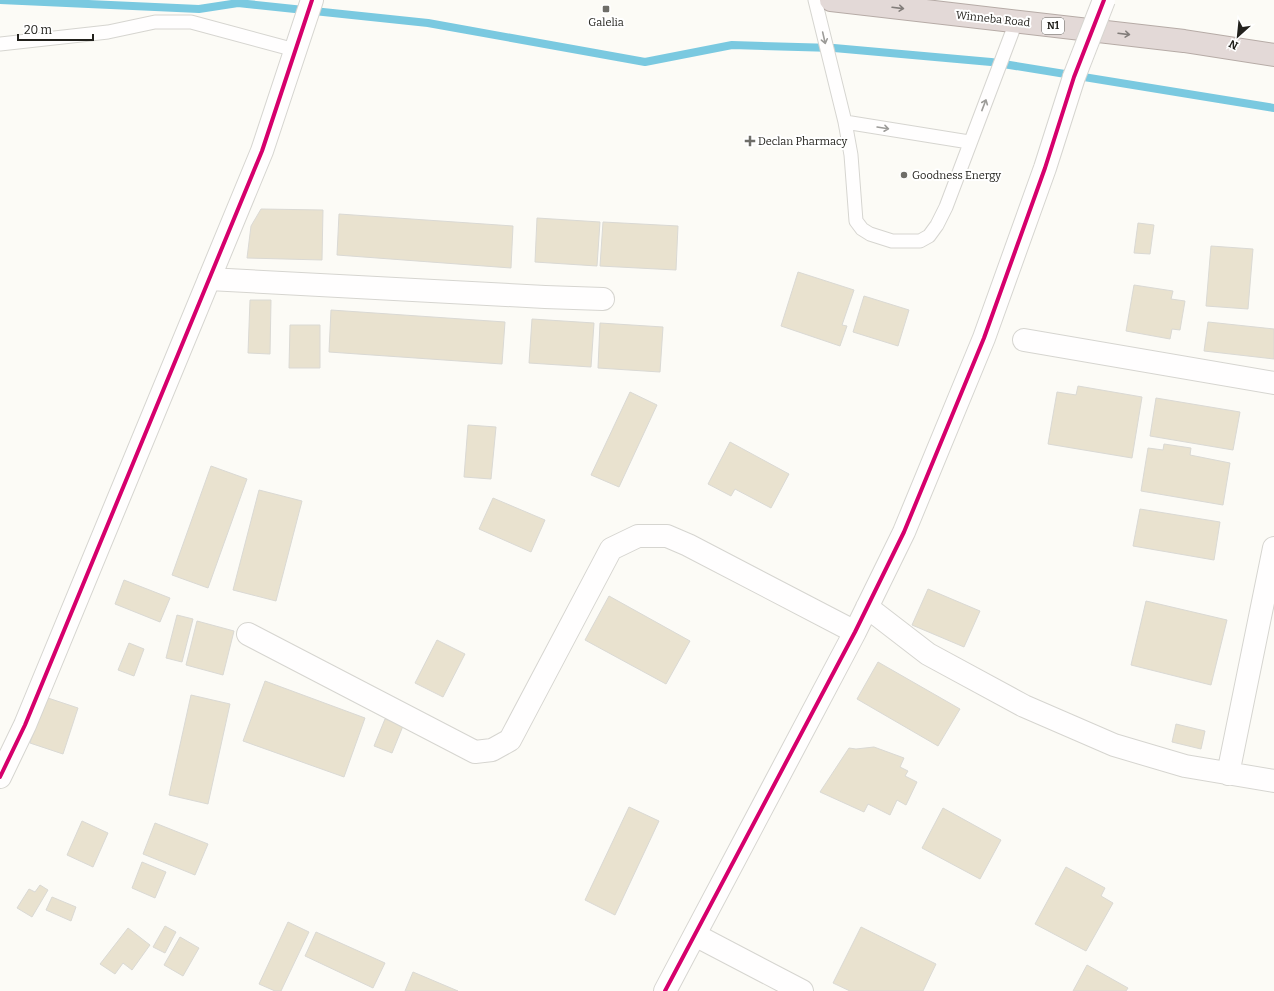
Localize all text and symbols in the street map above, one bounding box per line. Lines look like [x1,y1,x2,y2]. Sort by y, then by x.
marker: Galelia [601,4,611,14]
one-way arrow [891,4,904,12]
street label: Winneba Road [955,9,1031,29]
scale bar [18,16,93,42]
place label: Galelia [588,16,624,29]
north arrow [1218,16,1258,56]
road number: N1 [1042,18,1064,34]
text: 20 m [24,23,53,37]
one-way arrow [1117,30,1130,38]
one-way arrow [821,31,829,44]
text: N [1227,37,1240,52]
one-way arrow [980,100,988,112]
one-way arrow [876,124,889,132]
place label: Declan Pharmacy [758,135,847,148]
marker: Declan Pharmacy [745,136,755,146]
place label: Goodness Energy [912,169,1001,182]
marker: Goodness Energy [899,170,909,180]

